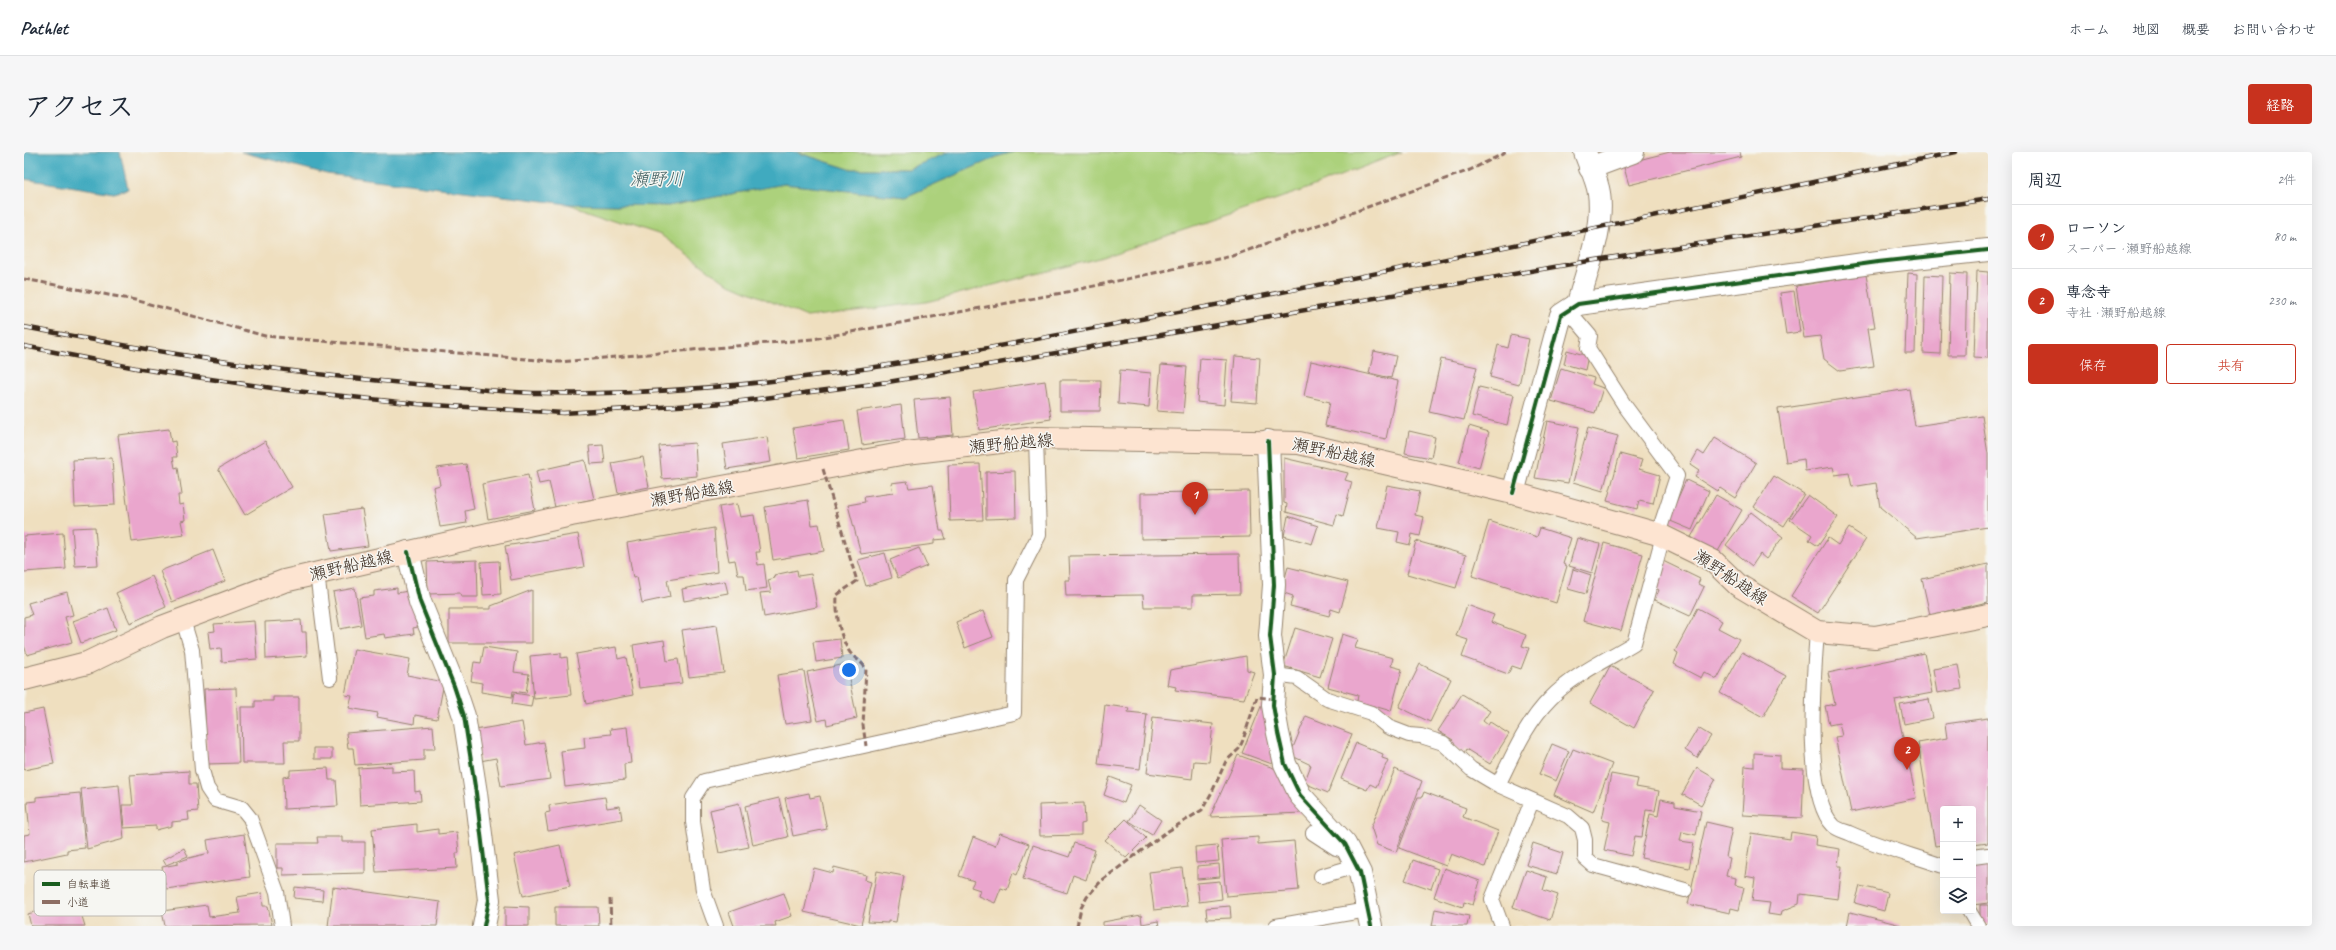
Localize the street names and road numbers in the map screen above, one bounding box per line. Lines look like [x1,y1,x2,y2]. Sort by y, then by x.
street label: 瀬野船越線 [968,429,1054,458]
street label: 瀬野船越線 [1290,433,1378,472]
street label: 瀬野船越線 [648,476,736,511]
street label: 瀬野船越線 [1690,545,1772,610]
street label: 瀬野船越線 [307,546,395,585]

